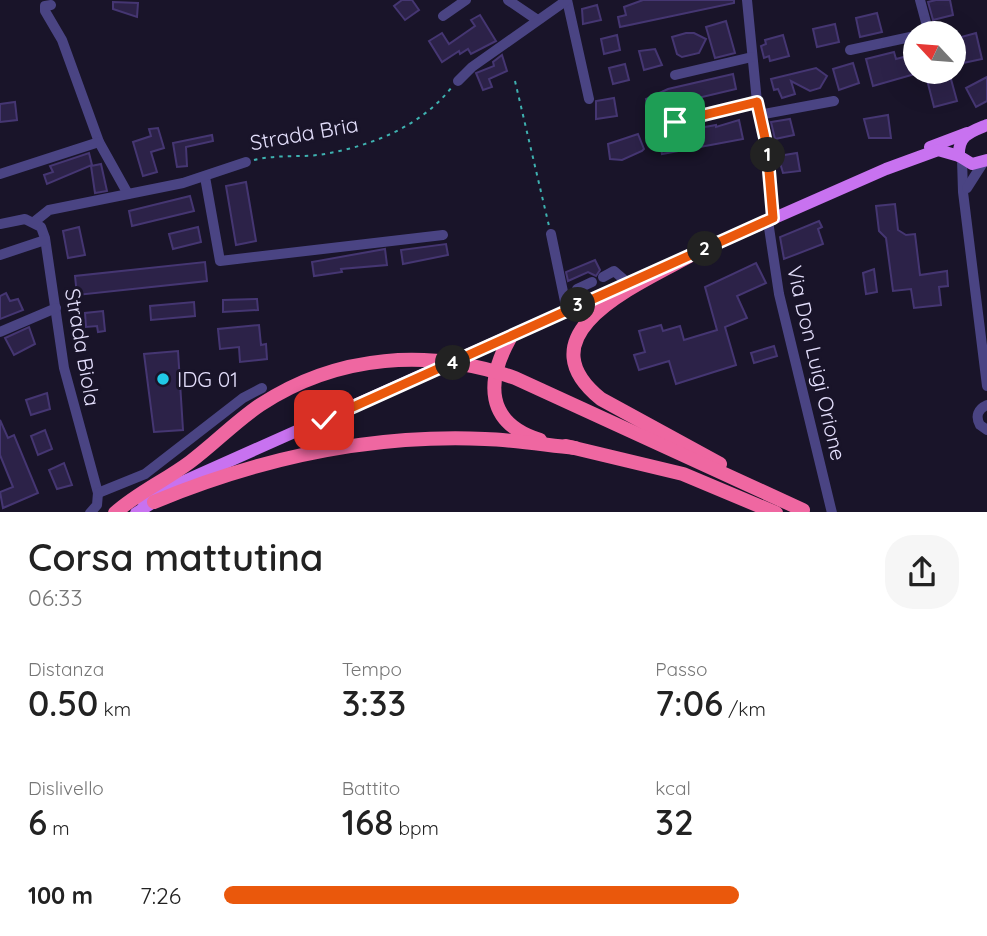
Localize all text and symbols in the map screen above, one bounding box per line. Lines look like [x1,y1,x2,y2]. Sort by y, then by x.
north arrow [903,21,966,84]
map controls [903,21,966,84]
pin [645,92,705,152]
icon: arrive [656,103,694,141]
street label: Strada Bria [248,111,360,155]
pin: 1 [750,138,786,172]
text: 1 [764,142,771,166]
pin: 2 [688,232,722,266]
text: 2 [699,236,710,260]
street label: Via Don Luigi Orione [782,263,852,463]
street label: Strada Biola [60,286,106,408]
pin: 3 [560,288,596,322]
text: 3 [572,292,583,316]
pin: 4 [435,346,470,380]
text: 4 [447,350,458,374]
place label: IDG 01 [177,366,238,392]
marker: IDG 01 [155,371,171,387]
pin [294,390,354,450]
icon: check [305,401,343,439]
text: Corsa mattutina [28,533,323,581]
button: share [885,535,959,609]
text: 06:33 [28,583,82,612]
text: Distanza [28,657,104,681]
text: Tempo [342,657,402,681]
text: Passo [655,657,707,681]
text: 0.50 [28,681,98,725]
text: 3:33 [342,681,406,725]
text: 7:06 [655,681,723,725]
text: km [98,697,131,721]
text: /km [723,697,766,721]
text: Dislivello [28,776,104,800]
text: Battito [342,776,400,800]
text: kcal [655,776,691,800]
text: 6 [28,800,47,844]
text: 168 [342,800,393,844]
text: 32 [655,800,694,844]
text: m [47,816,70,840]
text: bpm [393,816,439,840]
text: 100 m [28,881,93,910]
text: 7:26 [140,881,181,910]

